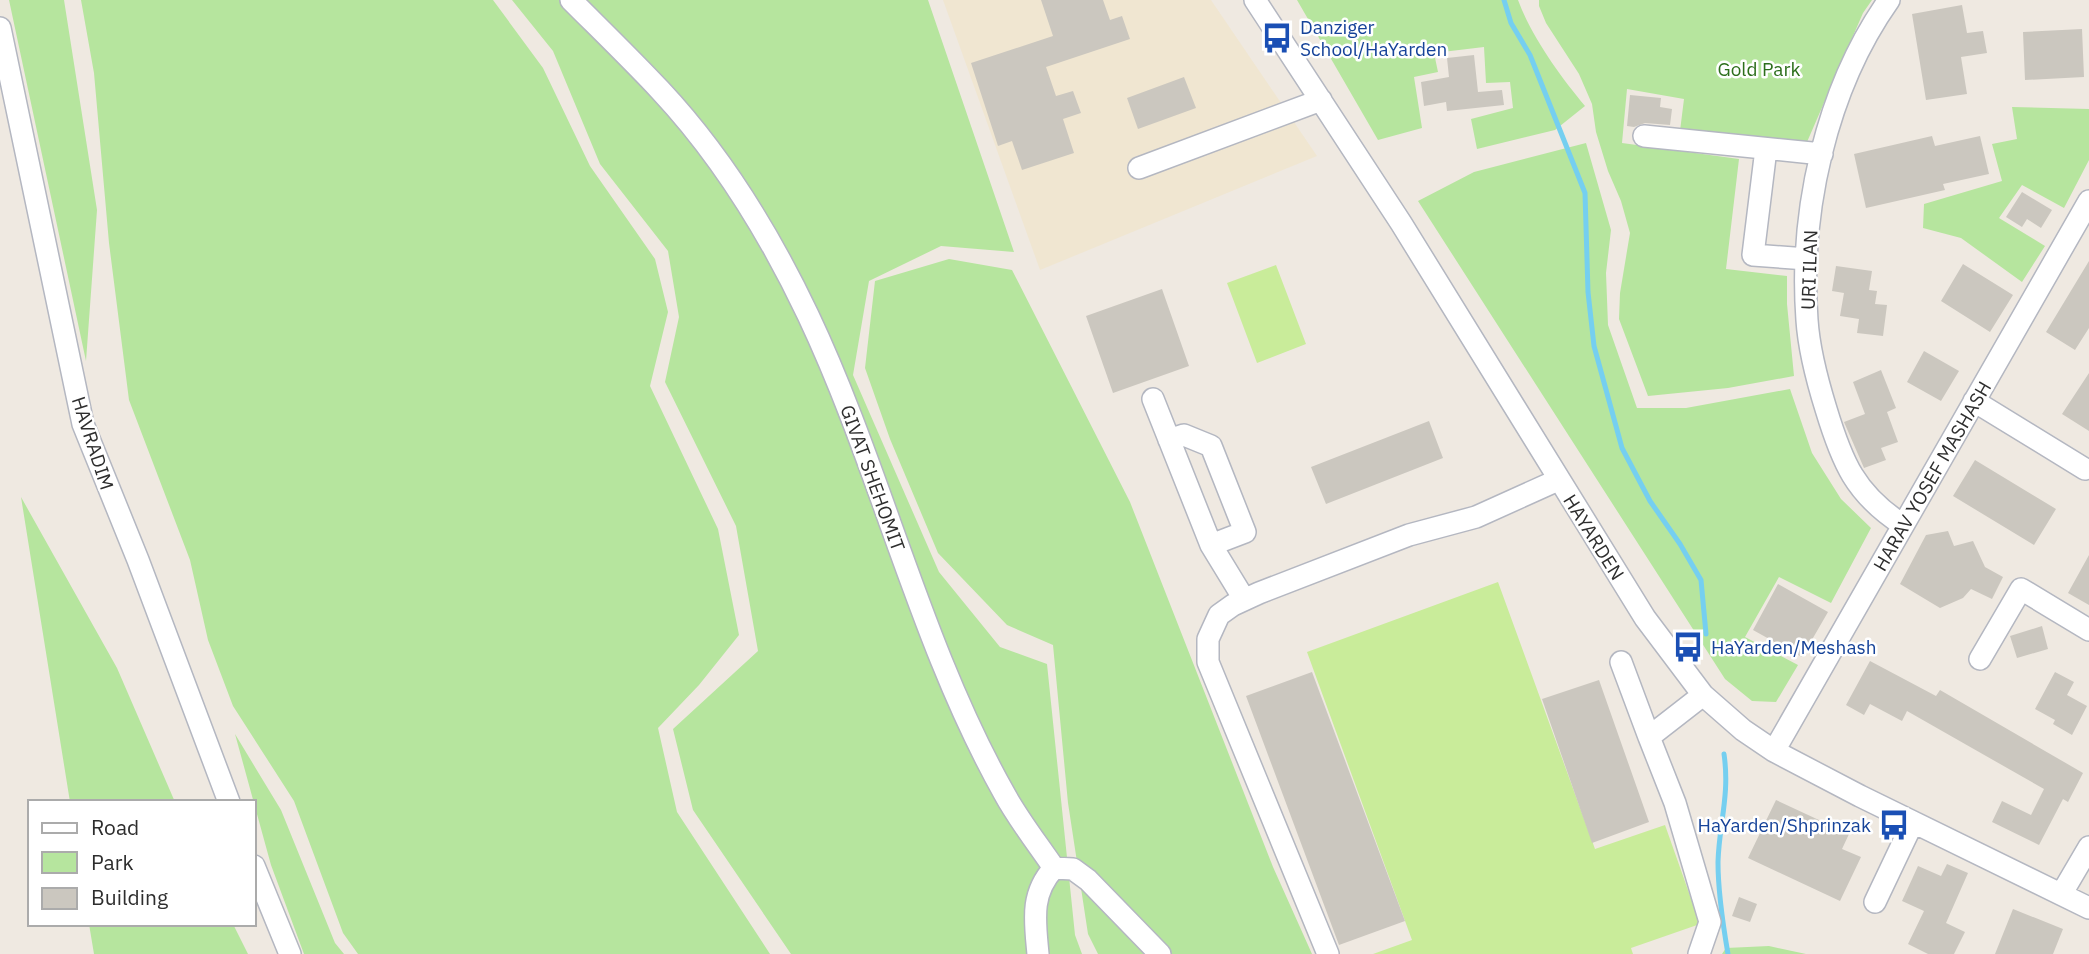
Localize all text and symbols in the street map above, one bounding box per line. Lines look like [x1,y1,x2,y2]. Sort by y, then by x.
place label: Danziger School/HaYarden [1300,15,1447,61]
bus stop icon: Danziger School/HaYarden [1260,21,1294,55]
park label: Gold Park [1718,57,1800,81]
street label: URI ILAN [1796,229,1822,311]
street label: HARAV YOSEF MASHASH [1868,377,1996,575]
street label: HAVRADIM [67,393,119,493]
street label: GIVAT SHEHOMIT [835,401,911,555]
street label: HAYARDEN [1558,490,1630,584]
bus stop icon: HaYarden/Meshash [1671,630,1705,664]
place label: HaYarden/Meshash [1711,635,1877,659]
legend [28,800,256,926]
bus stop icon: HaYarden/Shprinzak [1877,808,1911,842]
text: Road [91,813,139,841]
place label: HaYarden/Shprinzak [1697,813,1871,837]
text: Park [91,848,134,876]
text: Building [91,883,168,911]

